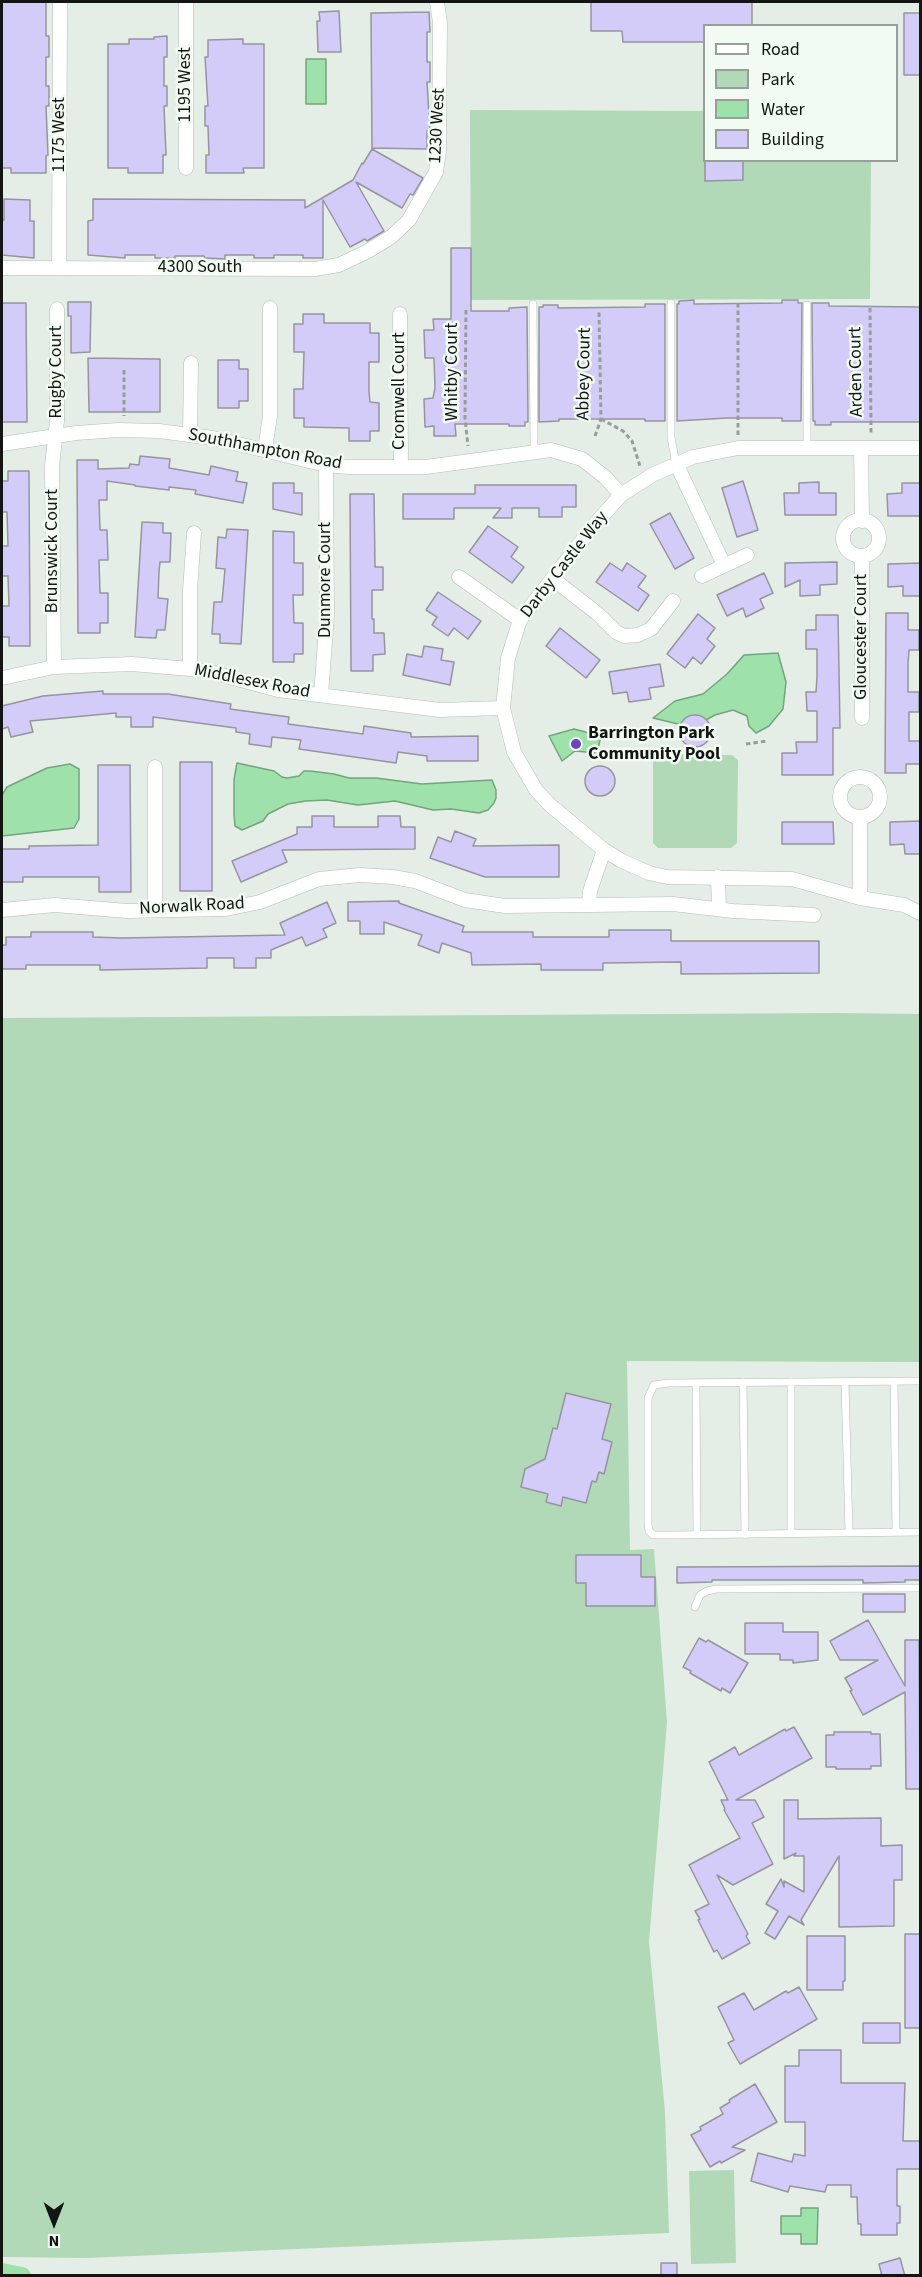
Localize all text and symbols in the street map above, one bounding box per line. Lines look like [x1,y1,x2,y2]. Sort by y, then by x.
legend [703,24,898,162]
text: Road [761,37,800,62]
street label: 1195 West [175,47,197,123]
text: Park [761,67,795,92]
street label: 1230 West [425,88,451,164]
street label: 1175 West [49,97,71,173]
text: Water [761,97,805,122]
text: Building [761,127,824,152]
street label: 4300 South [158,257,242,279]
street label: Whitby Court [442,323,464,421]
street label: Rugby Court [46,325,68,419]
street label: Abbey Court [573,327,597,421]
street label: Arden Court [845,327,869,417]
street label: Cromwell Court [389,332,411,450]
street label: Southhampton Road [186,424,344,476]
street label: Brunswick Court [42,489,64,613]
street label: Darby Castle Way [517,507,613,623]
street label: Dunmore Court [315,522,337,638]
street label: Gloucester Court [851,574,873,700]
street label: Middlesex Road [192,660,312,704]
place label: Barrington Park Community Pool [588,723,720,766]
marker: Barrington Park Community Pool [569,737,583,751]
street label: Norwalk Road [139,893,245,921]
north arrow [24,2193,84,2253]
text: N [49,2230,59,2252]

